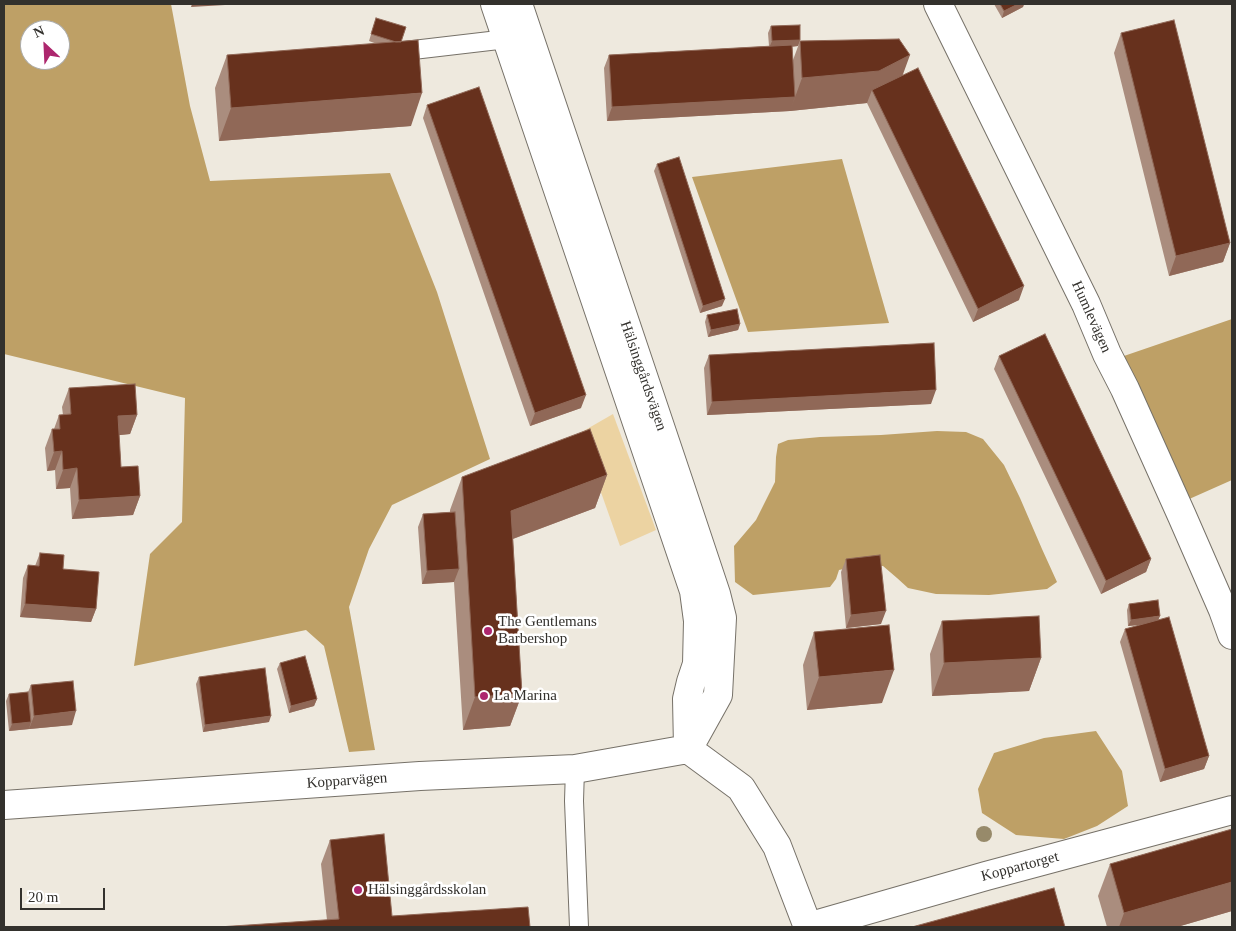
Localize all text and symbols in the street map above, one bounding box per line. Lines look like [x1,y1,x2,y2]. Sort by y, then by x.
north arrow [20,20,70,70]
text: N [31,23,47,41]
street label: Humlevägen [1067,278,1115,356]
street label: Hälsinggårdsvägen [616,319,670,433]
place label: The Gentlemans Barbershop [498,613,597,648]
marker: The Gentlemans Barbershop [482,625,494,637]
place label: La Marina [494,687,557,705]
marker: La Marina [478,690,490,702]
street label: Kopparvägen [306,769,388,793]
street label: Koppartorget [979,848,1061,886]
scale bar [22,878,108,910]
place label: Hälsinggårdsskolan [368,881,486,899]
marker: Hälsinggårdsskolan [352,884,364,896]
text: 20 m [28,889,58,905]

